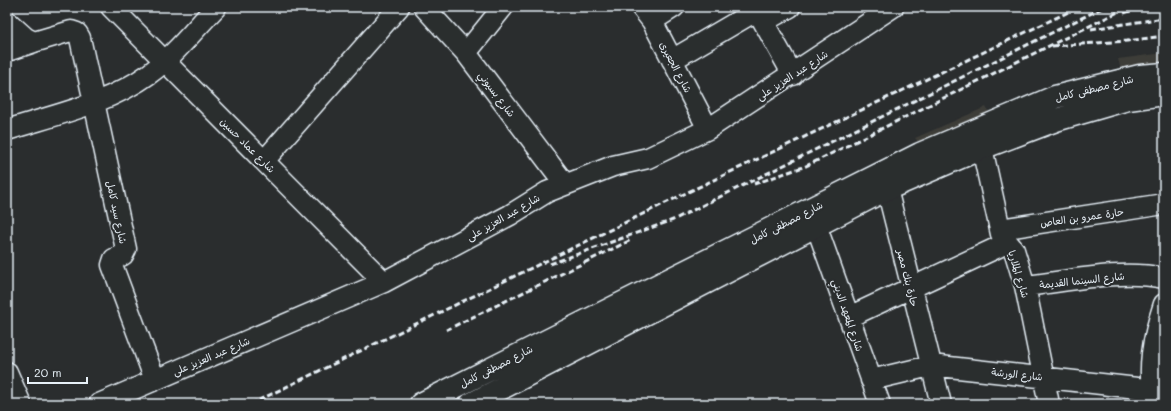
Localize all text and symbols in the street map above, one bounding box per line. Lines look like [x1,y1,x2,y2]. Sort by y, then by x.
street label: شارع الجعيرى [656,39,695,96]
street label: شارع عبد العزيز على [754,46,831,104]
street label: شارع بسيوني [473,68,519,122]
street label: شارع مصطفى كامل [1053,71,1135,105]
street label: شارع عماد حسين [217,114,279,176]
street label: شارع سيد كامل [102,179,131,245]
street label: شارع عبد العزيز على [464,190,543,245]
street label: شارع مصطفى كامل [747,197,826,247]
street label: حارة عمرو بن العاص [1039,204,1125,230]
street label: حارة بنك مصر [894,247,922,308]
street label: شارع الملاريا [1004,248,1033,300]
street label: شارع السينما القديمة [1039,269,1126,292]
street label: شارع المعهد الديني [826,277,867,354]
street label: شارع عبد العزيز على [170,333,252,380]
street label: شارع مصطفى كامل [457,341,536,391]
scale bar [28,359,87,385]
text: 20 m [34,364,62,380]
street label: شارع الورشة [991,364,1044,385]

